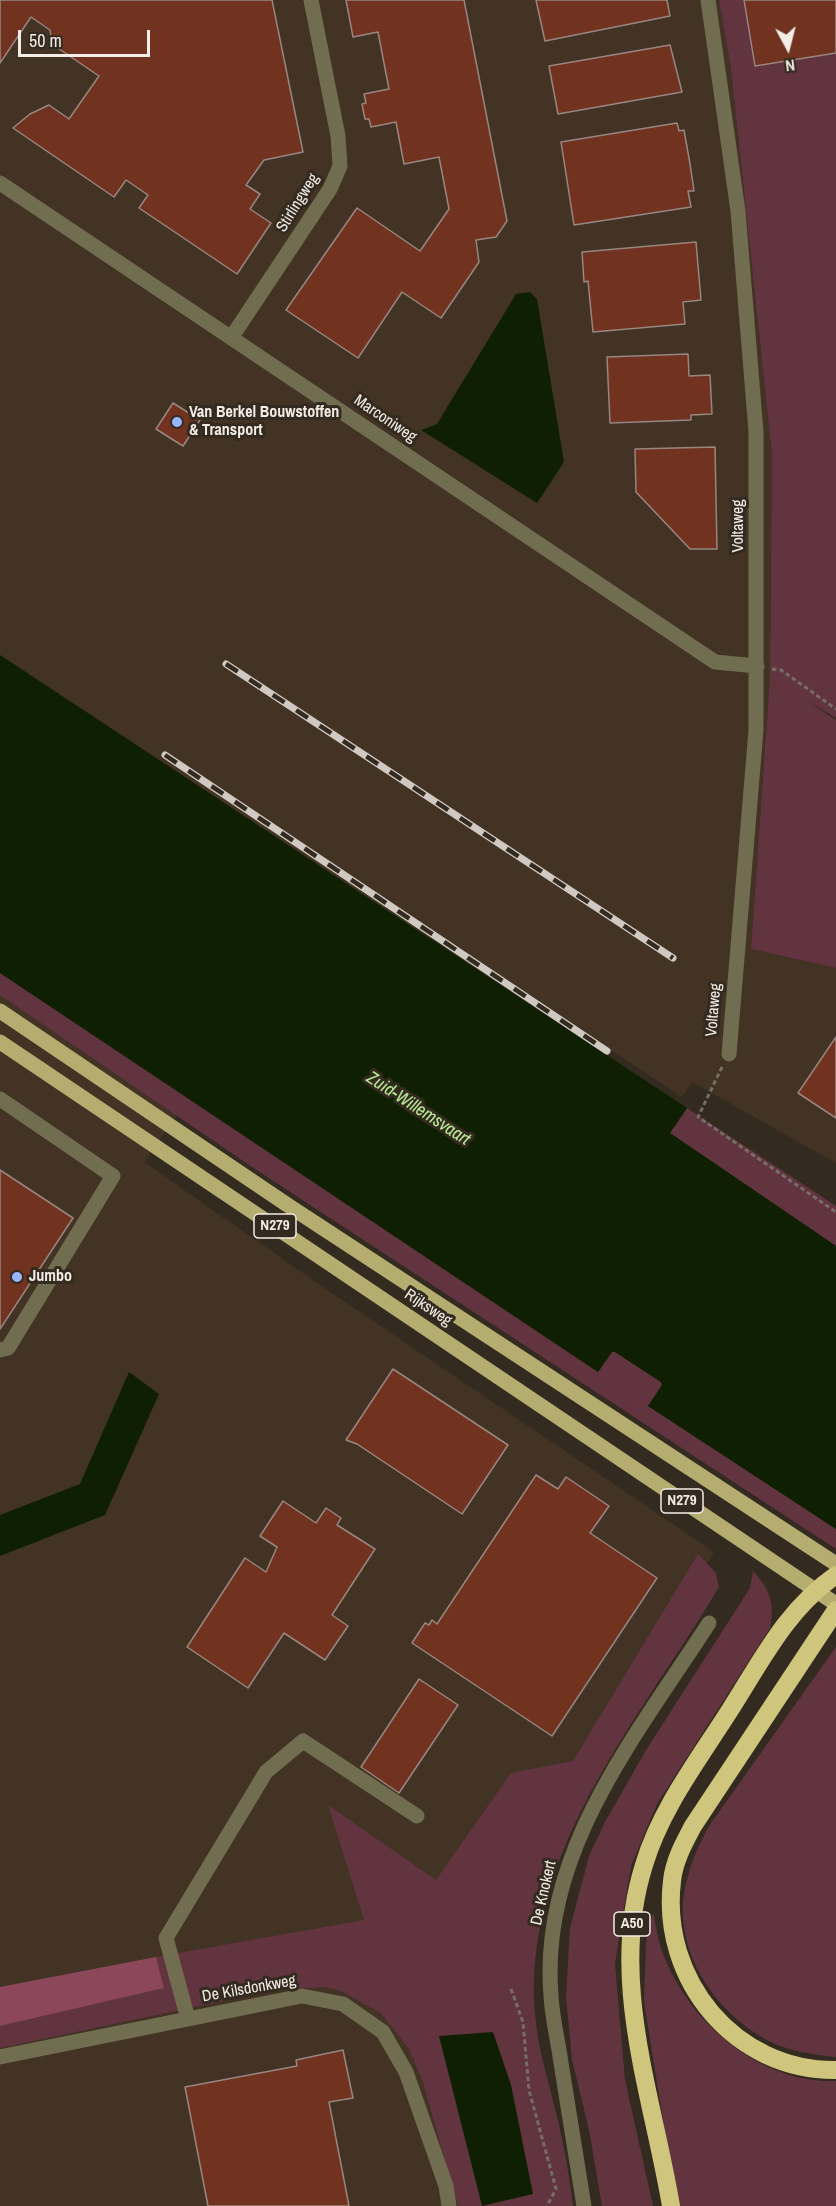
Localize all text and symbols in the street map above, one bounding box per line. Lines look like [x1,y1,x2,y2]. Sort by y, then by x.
scale bar [21,18,153,56]
north arrow [758,18,818,78]
text: 50 m [29,28,62,53]
text: N [784,54,796,77]
street label: Stirlingweg [272,170,324,236]
street label: Marconiweg [350,391,420,447]
place label: Van Berkel Bouwstoffen & Transport [189,403,339,441]
marker: Van Berkel Bouwstoffen & Transport [170,415,184,429]
street label: Voltaweg [729,499,749,553]
street label: Voltaweg [702,983,726,1037]
water label: Zuid-Willemsvaart [362,1067,474,1151]
road number: N279 [254,1214,296,1238]
place label: Jumbo [29,1267,72,1287]
marker: Jumbo [10,1270,24,1284]
street label: Rijksweg [401,1285,455,1331]
road number: N279 [661,1489,703,1513]
street label: De Knokert [527,1859,561,1927]
road number: A50 [614,1912,650,1936]
street label: De Kilsdonkweg [201,1971,297,2007]

